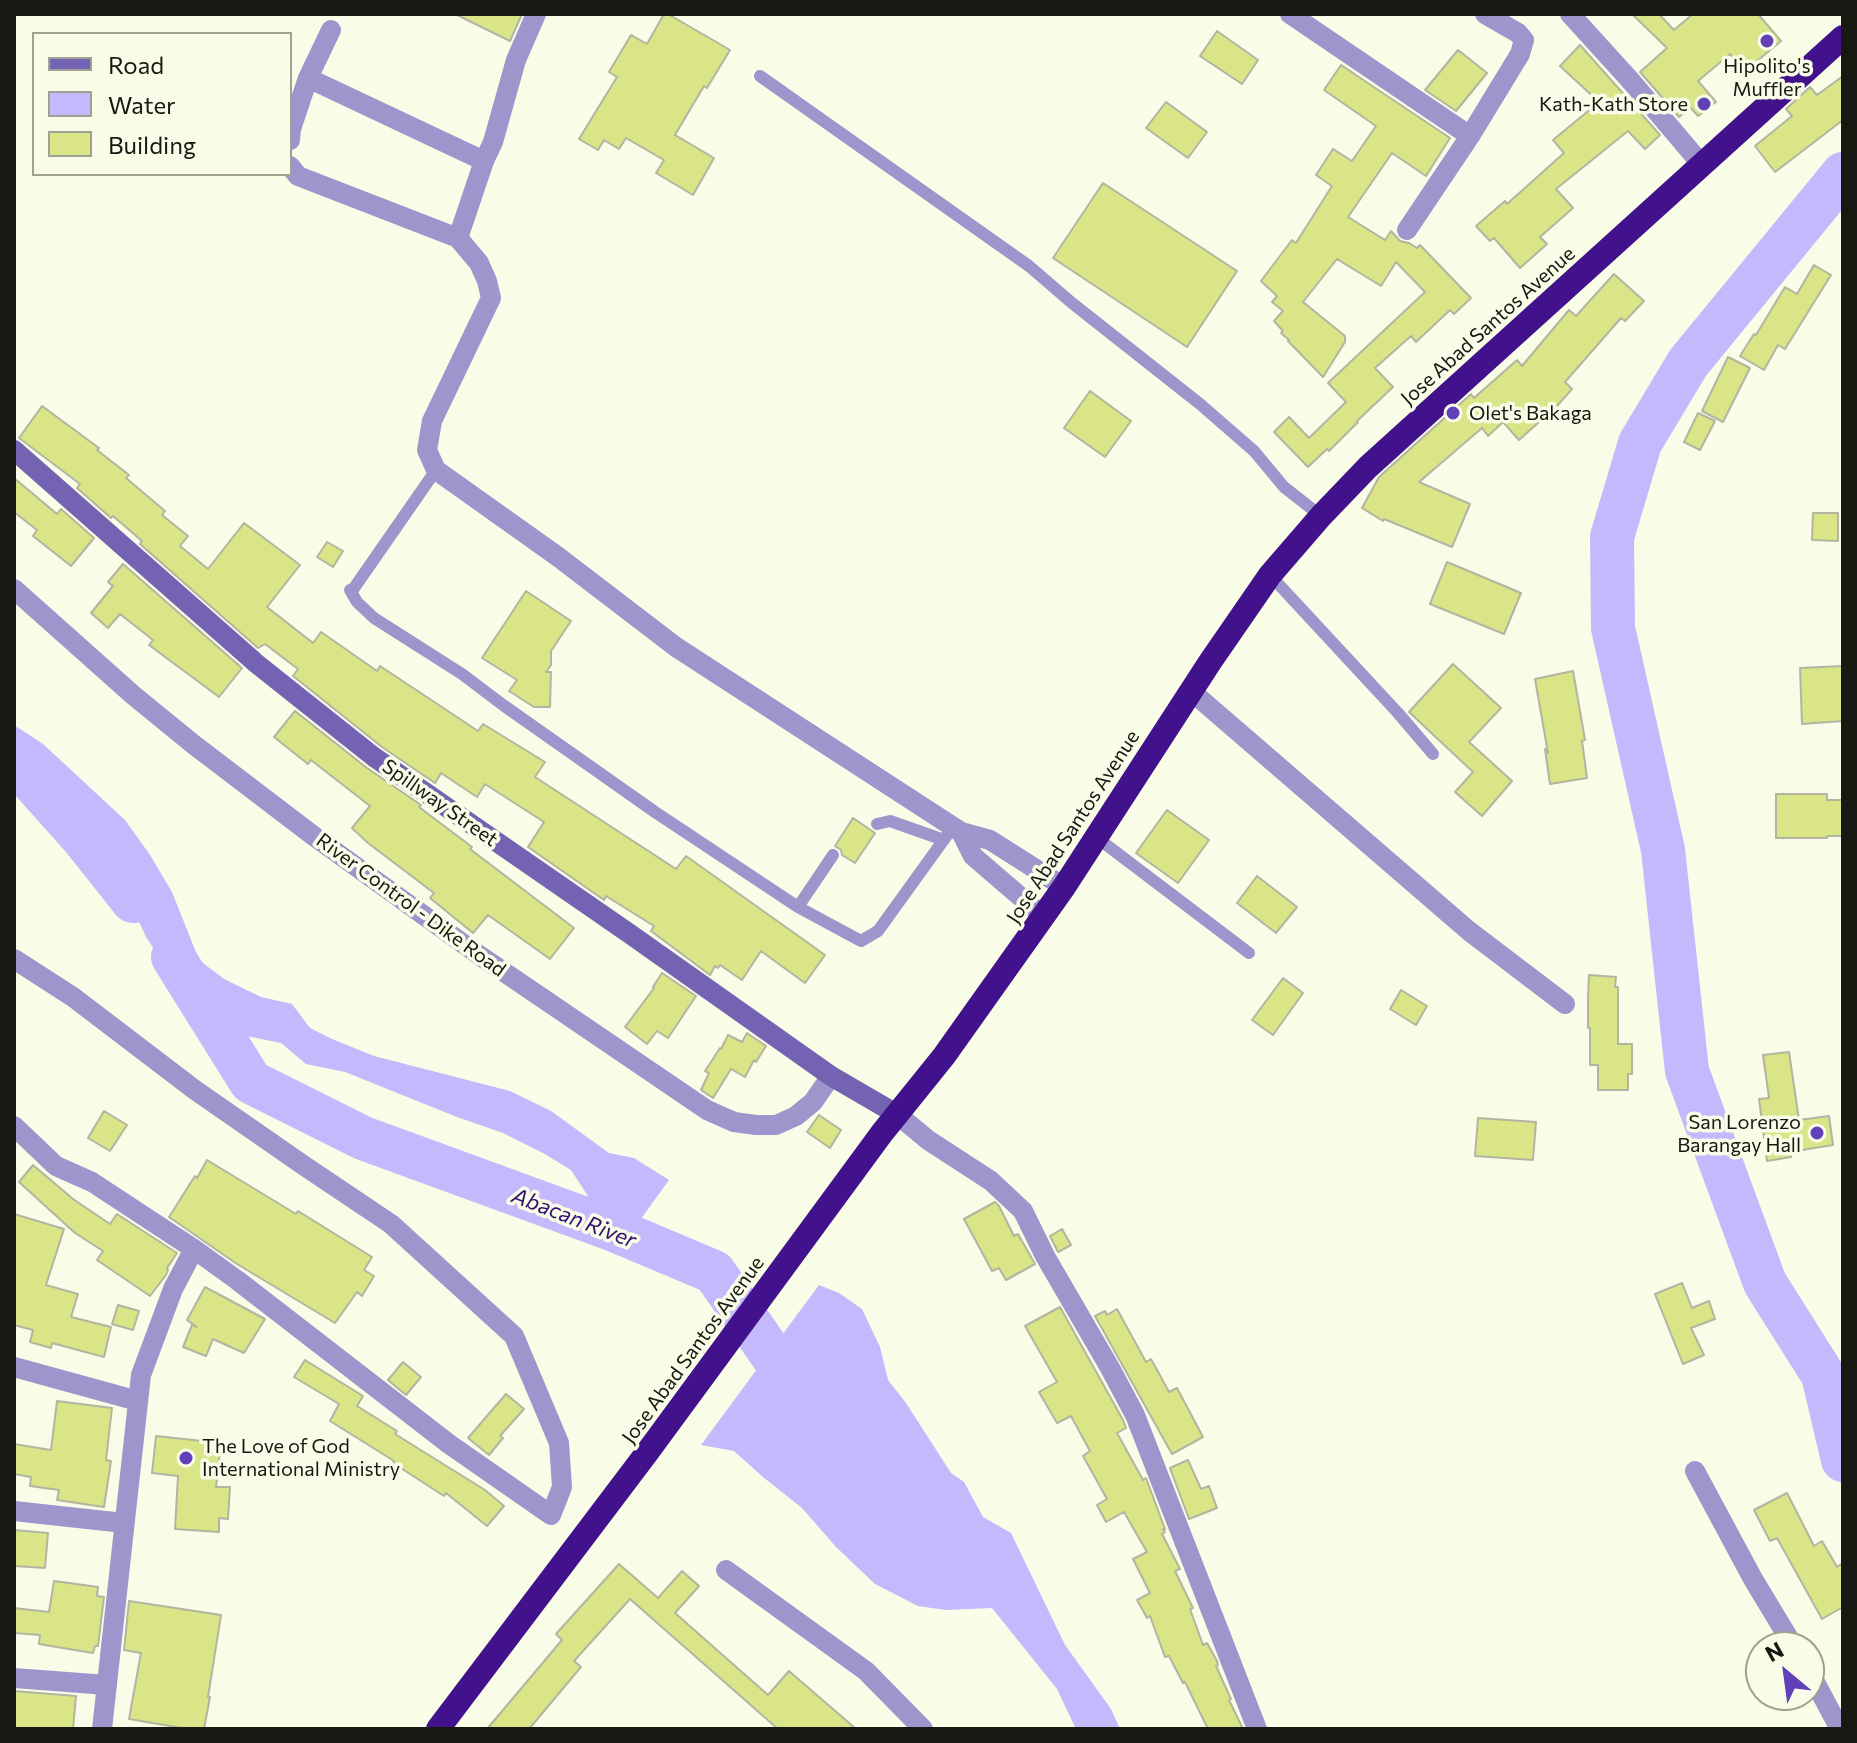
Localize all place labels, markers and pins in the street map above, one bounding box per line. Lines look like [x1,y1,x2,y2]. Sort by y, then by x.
marker: Hipolito's Muffler [1758,32,1776,50]
place label: Hipolito's Muffler [1723,54,1811,101]
place label: Kath-Kath Store [1539,92,1688,116]
marker: Kath-Kath Store [1695,95,1713,113]
place label: Olet's Bakaga [1469,401,1592,425]
marker: Olet's Bakaga [1444,404,1462,422]
place label: San Lorenzo Barangay Hall [1677,1110,1801,1157]
marker: San Lorenzo Barangay Hall [1808,1124,1826,1142]
place label: The Love of God International Ministry [202,1434,400,1481]
marker: The Love of God International Ministry [177,1449,195,1467]

